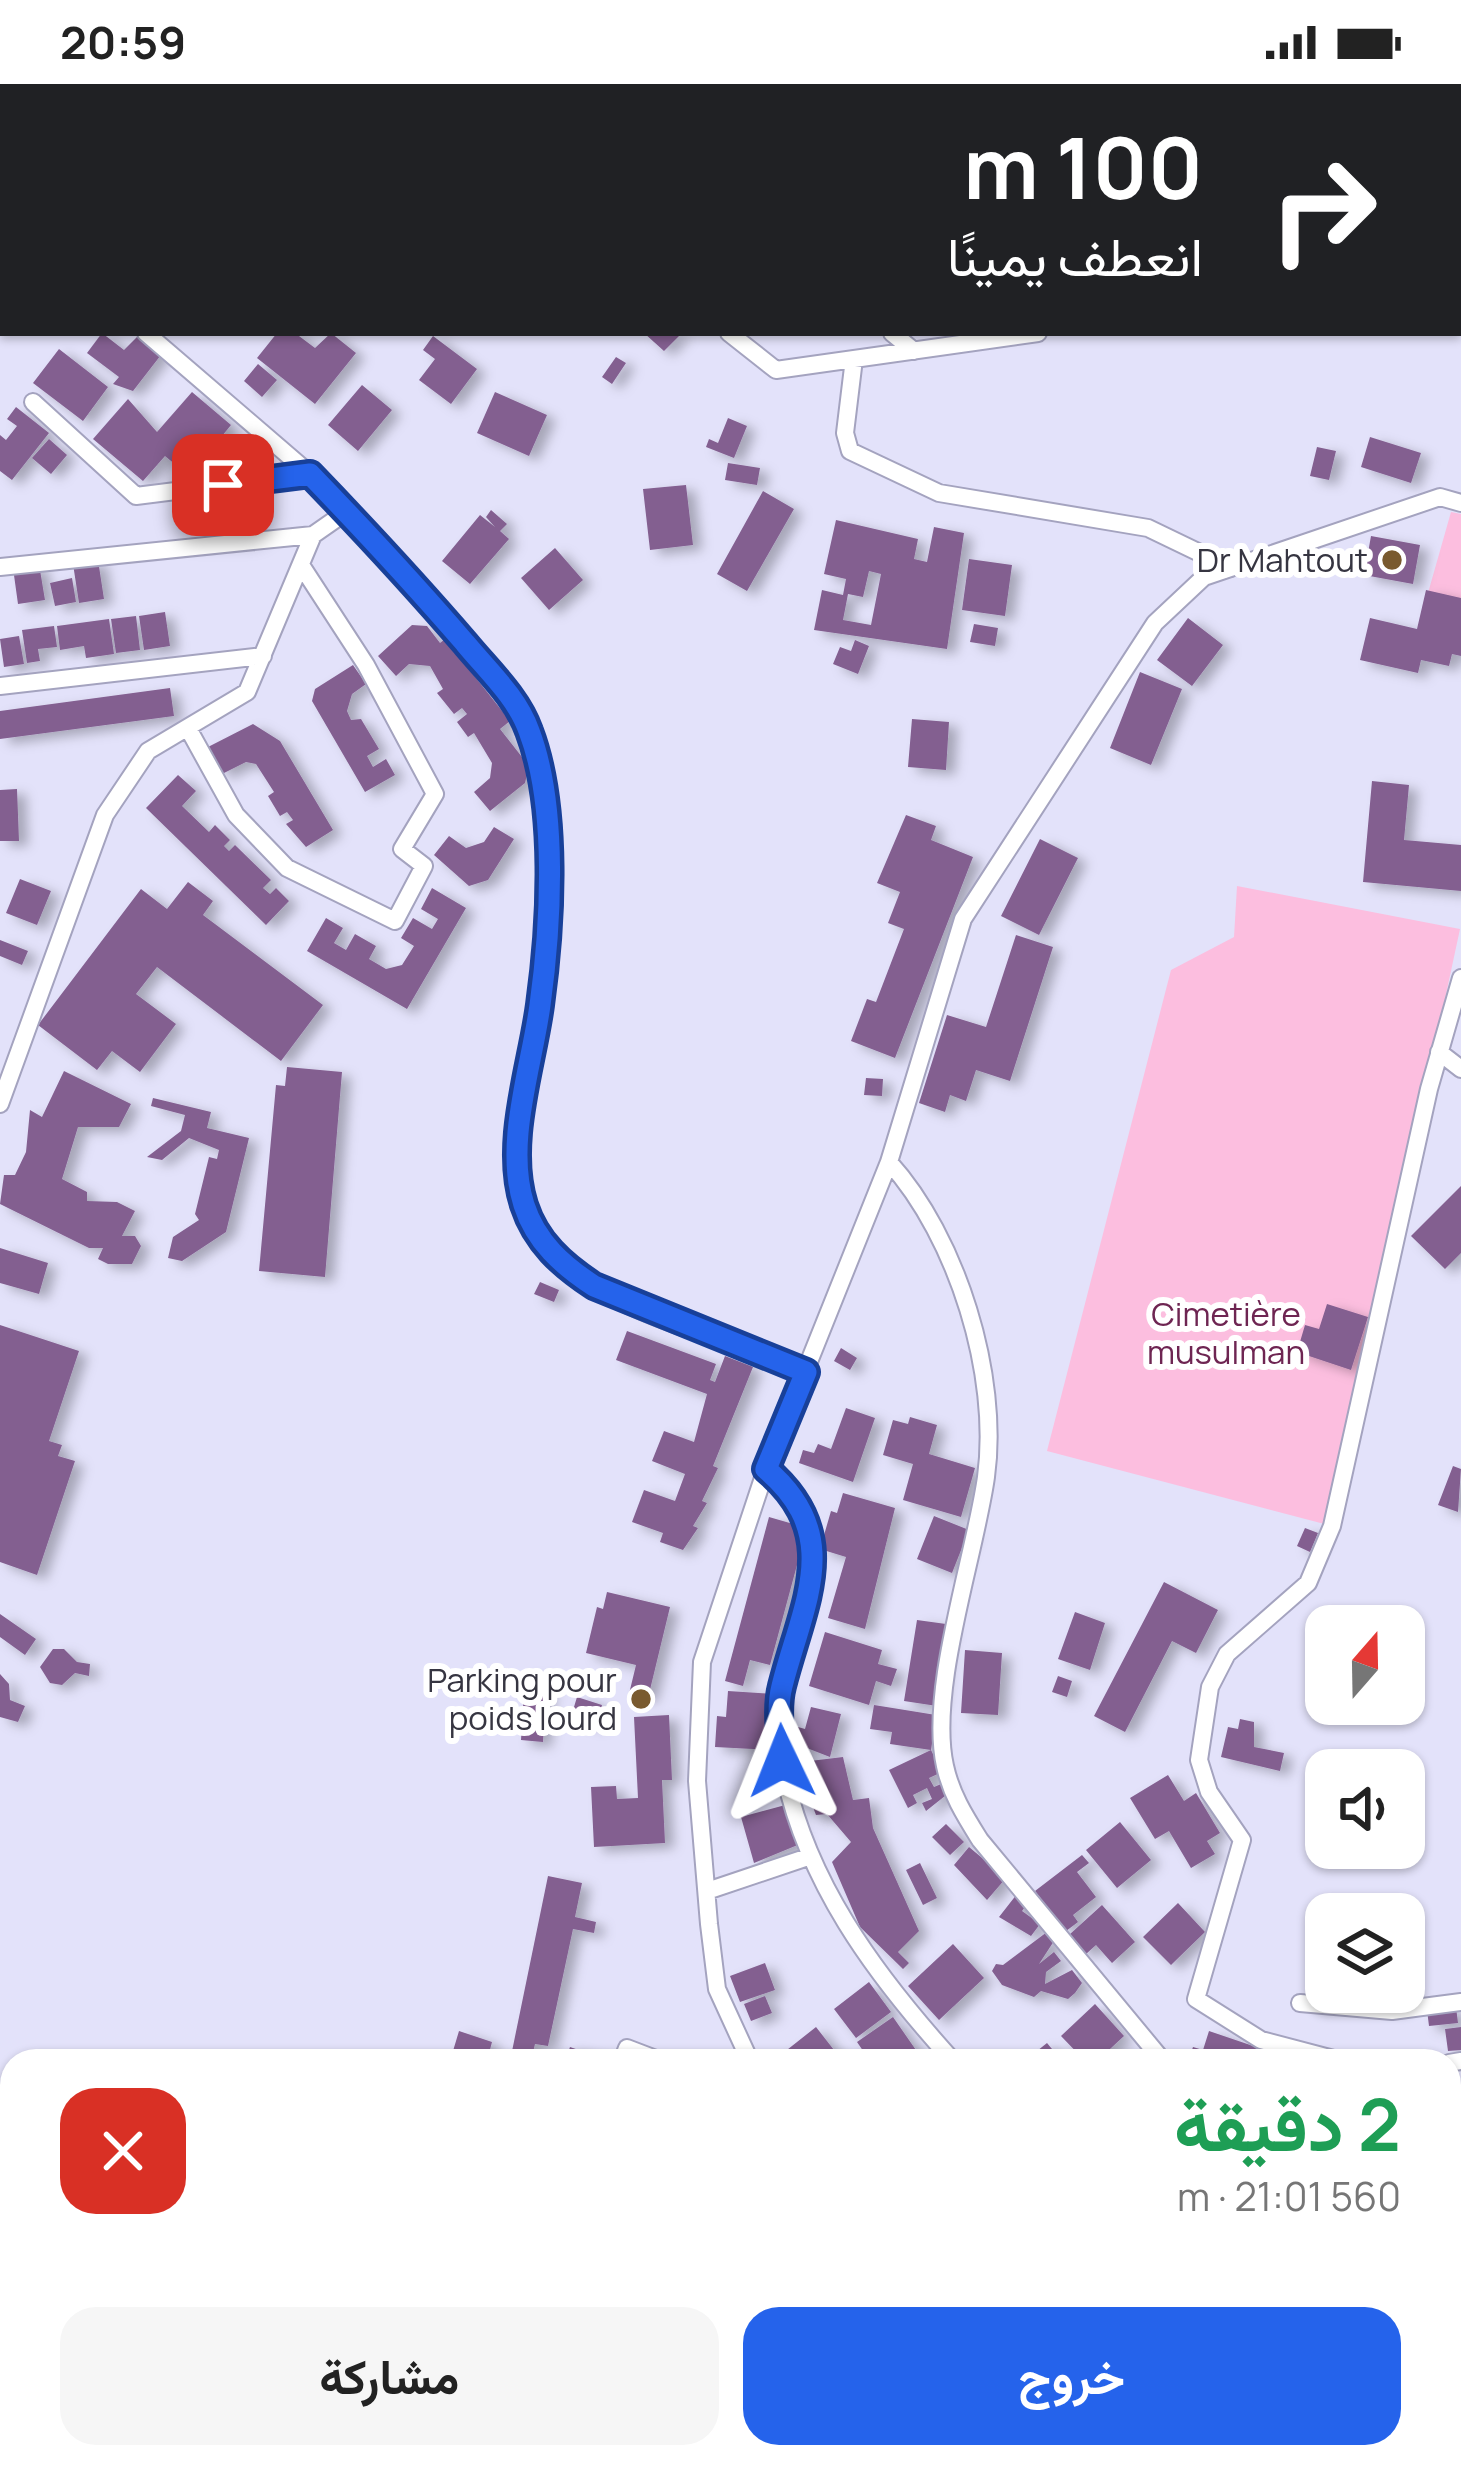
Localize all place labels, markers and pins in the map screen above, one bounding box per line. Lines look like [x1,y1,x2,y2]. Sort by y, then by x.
pin [172,434,274,536]
place label: Dr Mahtout [1197,537,1368,582]
marker: Dr Mahtout [1379,547,1405,573]
place label: Parking pour poids lourd [427,1657,617,1740]
marker: Parking pour poids lourd [628,1686,654,1712]

